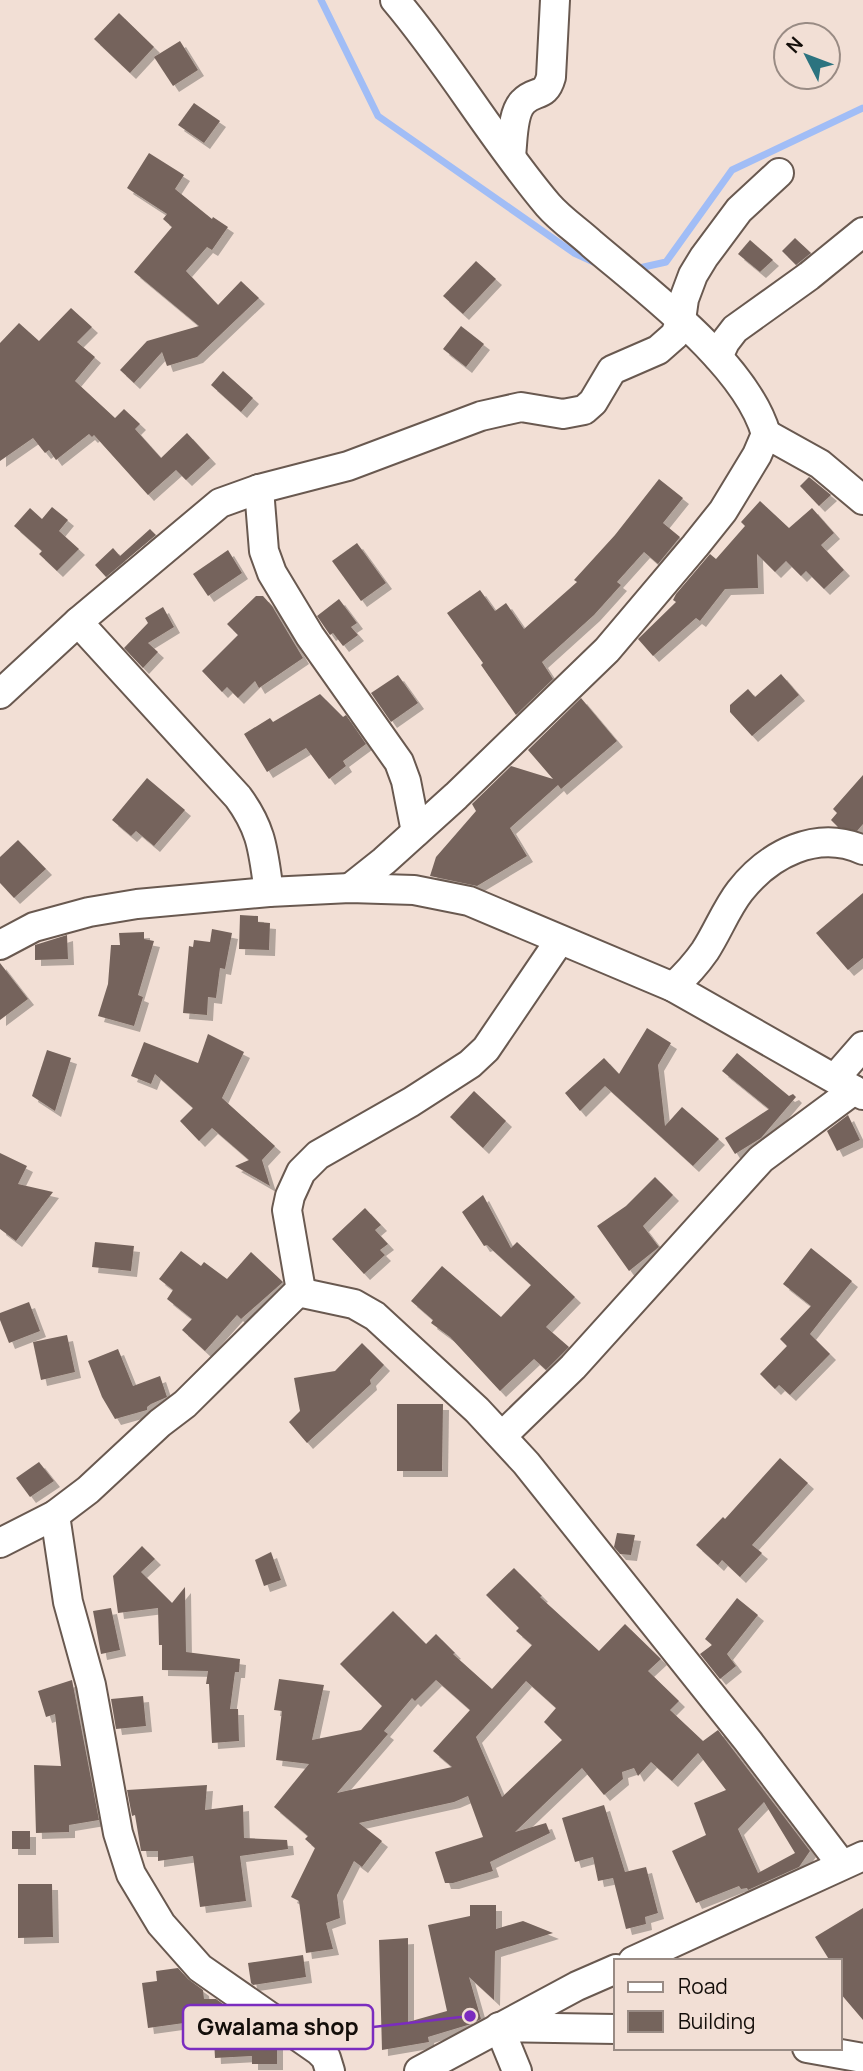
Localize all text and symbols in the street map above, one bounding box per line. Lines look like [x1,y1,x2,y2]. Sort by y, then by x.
north arrow [772,21,842,91]
text: N [780,31,809,58]
legend [614,1959,842,2050]
text: Road [678,1972,728,2000]
callout: Gwalama shop [183,2005,373,2049]
text: Building [678,2007,755,2035]
text: Gwalama shop [197,2010,359,2042]

